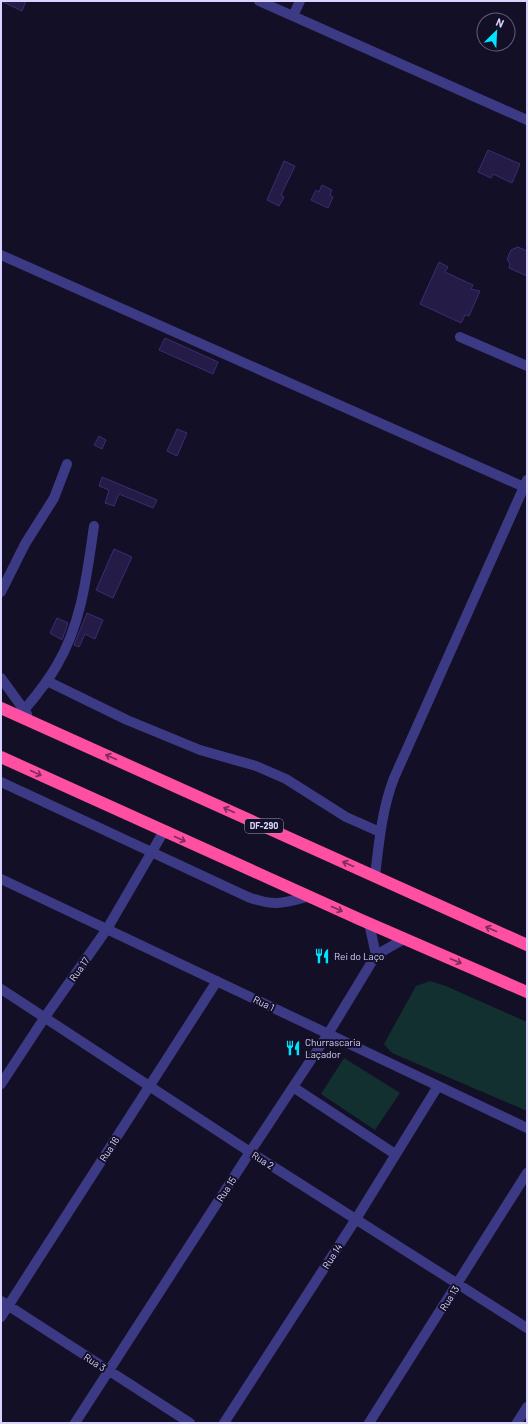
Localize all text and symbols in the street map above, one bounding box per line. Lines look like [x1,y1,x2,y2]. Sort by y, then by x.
north arrow [476,12,516,52]
text: N [494,15,506,30]
one-way arrow [105,753,117,760]
one-way arrow [30,770,42,777]
one-way arrow [223,806,235,813]
road number: DF-290 [245,819,283,833]
one-way arrow [174,835,186,843]
one-way arrow [342,860,354,867]
one-way arrow [331,906,343,913]
one-way arrow [486,925,498,932]
restaurant icon: Rei do Laço [313,947,331,965]
place label: Rei do Laço [334,950,384,962]
street label: Rua 17 [66,954,92,983]
one-way arrow [450,958,462,965]
street label: Rua 1 [251,993,277,1013]
place label: Churrascaria Laçador [305,1036,361,1060]
restaurant icon: Churrascaria Laçador [284,1039,302,1057]
street label: Rua 16 [97,1134,121,1164]
street label: Rua 2 [250,1149,276,1171]
street label: Rua 15 [214,1174,238,1204]
street label: Rua 14 [319,1241,345,1271]
street label: Rua 13 [437,1283,461,1313]
street label: Rua 3 [82,1351,108,1373]

